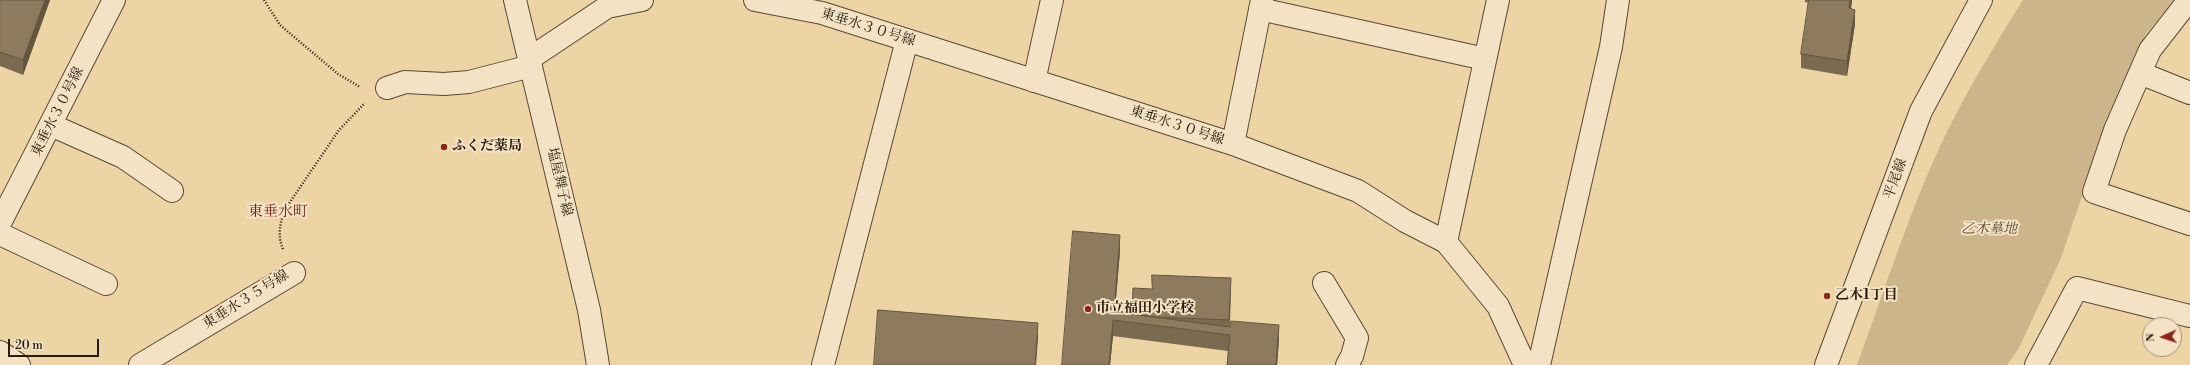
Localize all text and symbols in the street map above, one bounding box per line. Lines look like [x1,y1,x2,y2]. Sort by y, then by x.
street label: 東垂水３０号線 [819,6,917,50]
street label: 東垂水３０号線 [28,65,88,159]
street label: 東垂水３０号線 [1128,103,1226,149]
place label: ふくだ薬局 [452,139,522,155]
marker: ふくだ薬局 [439,142,449,152]
street label: 塩屋舞子線 [543,146,575,218]
street label: 平尾線 [1881,156,1911,202]
district label: 東垂水町 [248,203,308,221]
park label: 乙木墓地 [1961,222,2017,238]
street label: 東垂水３５号線 [200,267,292,333]
place label: 乙木1丁目 [1835,288,1898,304]
marker: 乙木1丁目 [1822,291,1832,301]
place label: 市立福田小学校 [1096,301,1194,317]
marker: 市立福田小学校 [1083,304,1093,314]
north arrow [2142,317,2182,357]
scale bar [10,331,101,357]
text: N [2144,333,2158,342]
text: 20 m [15,338,43,353]

